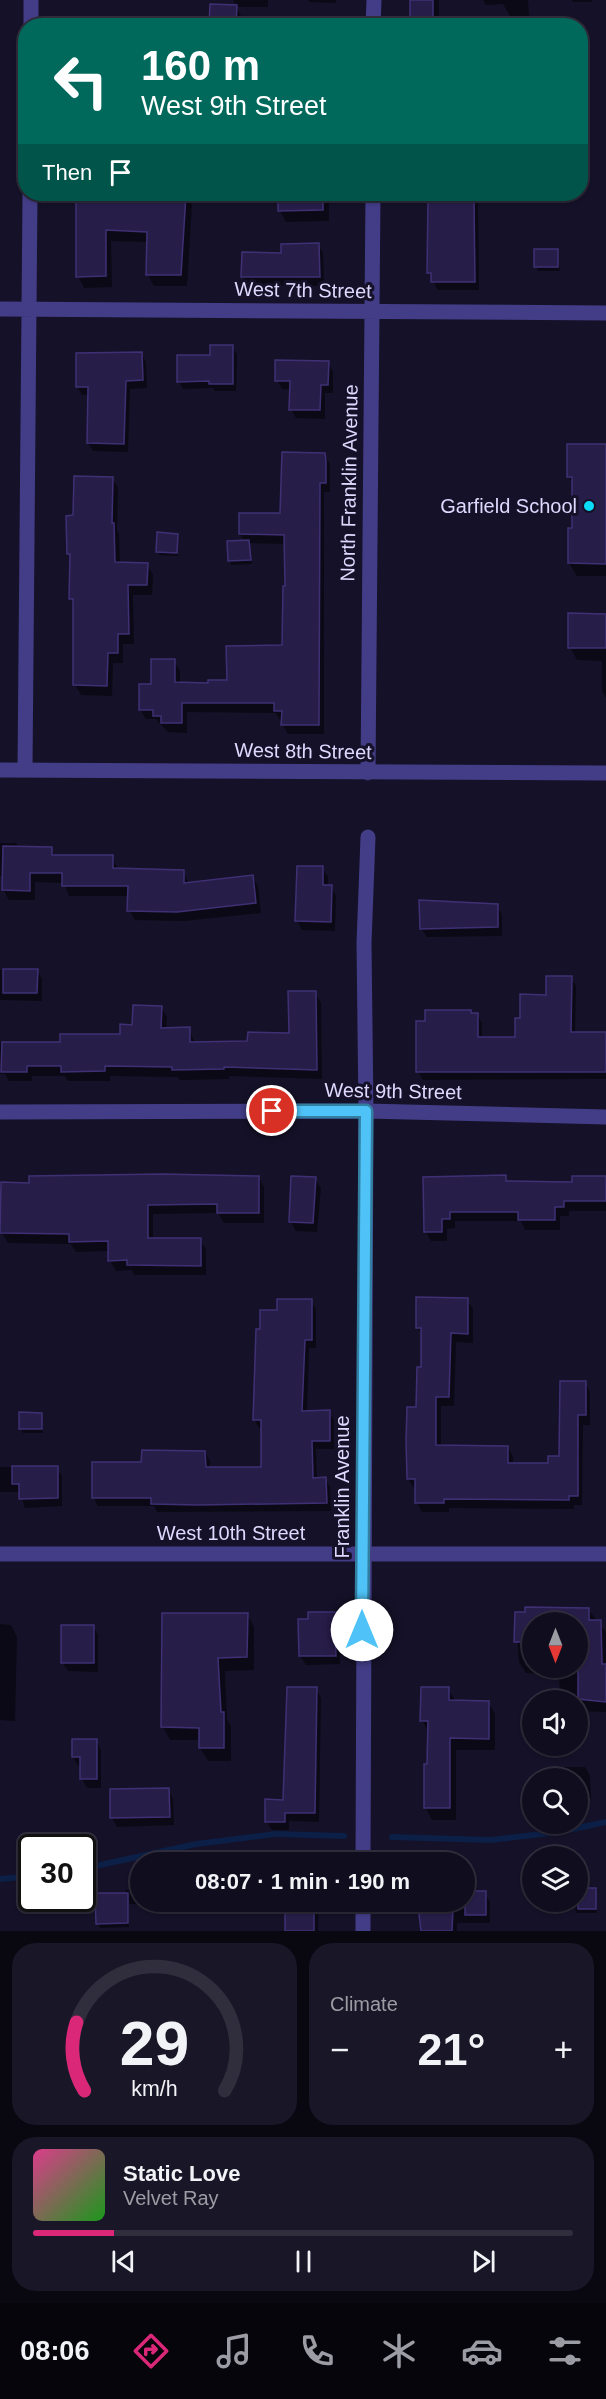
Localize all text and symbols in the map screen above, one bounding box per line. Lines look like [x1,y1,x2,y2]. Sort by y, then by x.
icon: left [42,42,120,120]
text: 160 m [141,42,260,89]
text: West 9th Street [141,91,327,121]
icon: arrive [104,156,137,189]
text: Then [42,160,92,185]
street label: West 7th Street [234,278,372,302]
street label: North Franklin Avenue [336,384,362,582]
place label: Garfield School [440,495,577,517]
marker: Garfield School [582,499,596,513]
street label: West 8th Street [234,739,372,763]
street label: West 9th Street [324,1079,462,1103]
pin [246,1085,297,1136]
icon: arrive [255,1094,288,1127]
street label: Franklin Avenue [331,1415,353,1559]
street label: West 10th Street [157,1522,306,1544]
position arrow [330,1598,394,1662]
north arrow [522,1612,588,1678]
map controls [522,1612,588,1912]
button: sound [522,1690,588,1756]
button: search [522,1768,588,1834]
speed limit sign: 30 [18,1834,96,1912]
button: layers [522,1846,588,1912]
text: 08:07 · 1 min · 190 m [195,1869,410,1894]
text: Climate [330,1993,398,2015]
text: 29 [120,2009,189,2078]
text: 21° [417,2024,486,2075]
text: − [330,2031,349,2068]
text: + [554,2031,573,2068]
text: km/h [131,2077,178,2101]
text: Static Love [123,2161,240,2186]
text: Velvet Ray [123,2187,219,2209]
icon: previous [107,2245,140,2278]
icon: pause [287,2245,320,2278]
icon: next [467,2245,500,2278]
icon: directions [130,2330,172,2372]
icon: music [213,2330,255,2372]
icon: phone [296,2330,338,2372]
icon: climate [378,2330,420,2372]
icon: car [461,2330,503,2372]
icon: filters [544,2330,586,2372]
text: 08:06 [20,2336,89,2366]

